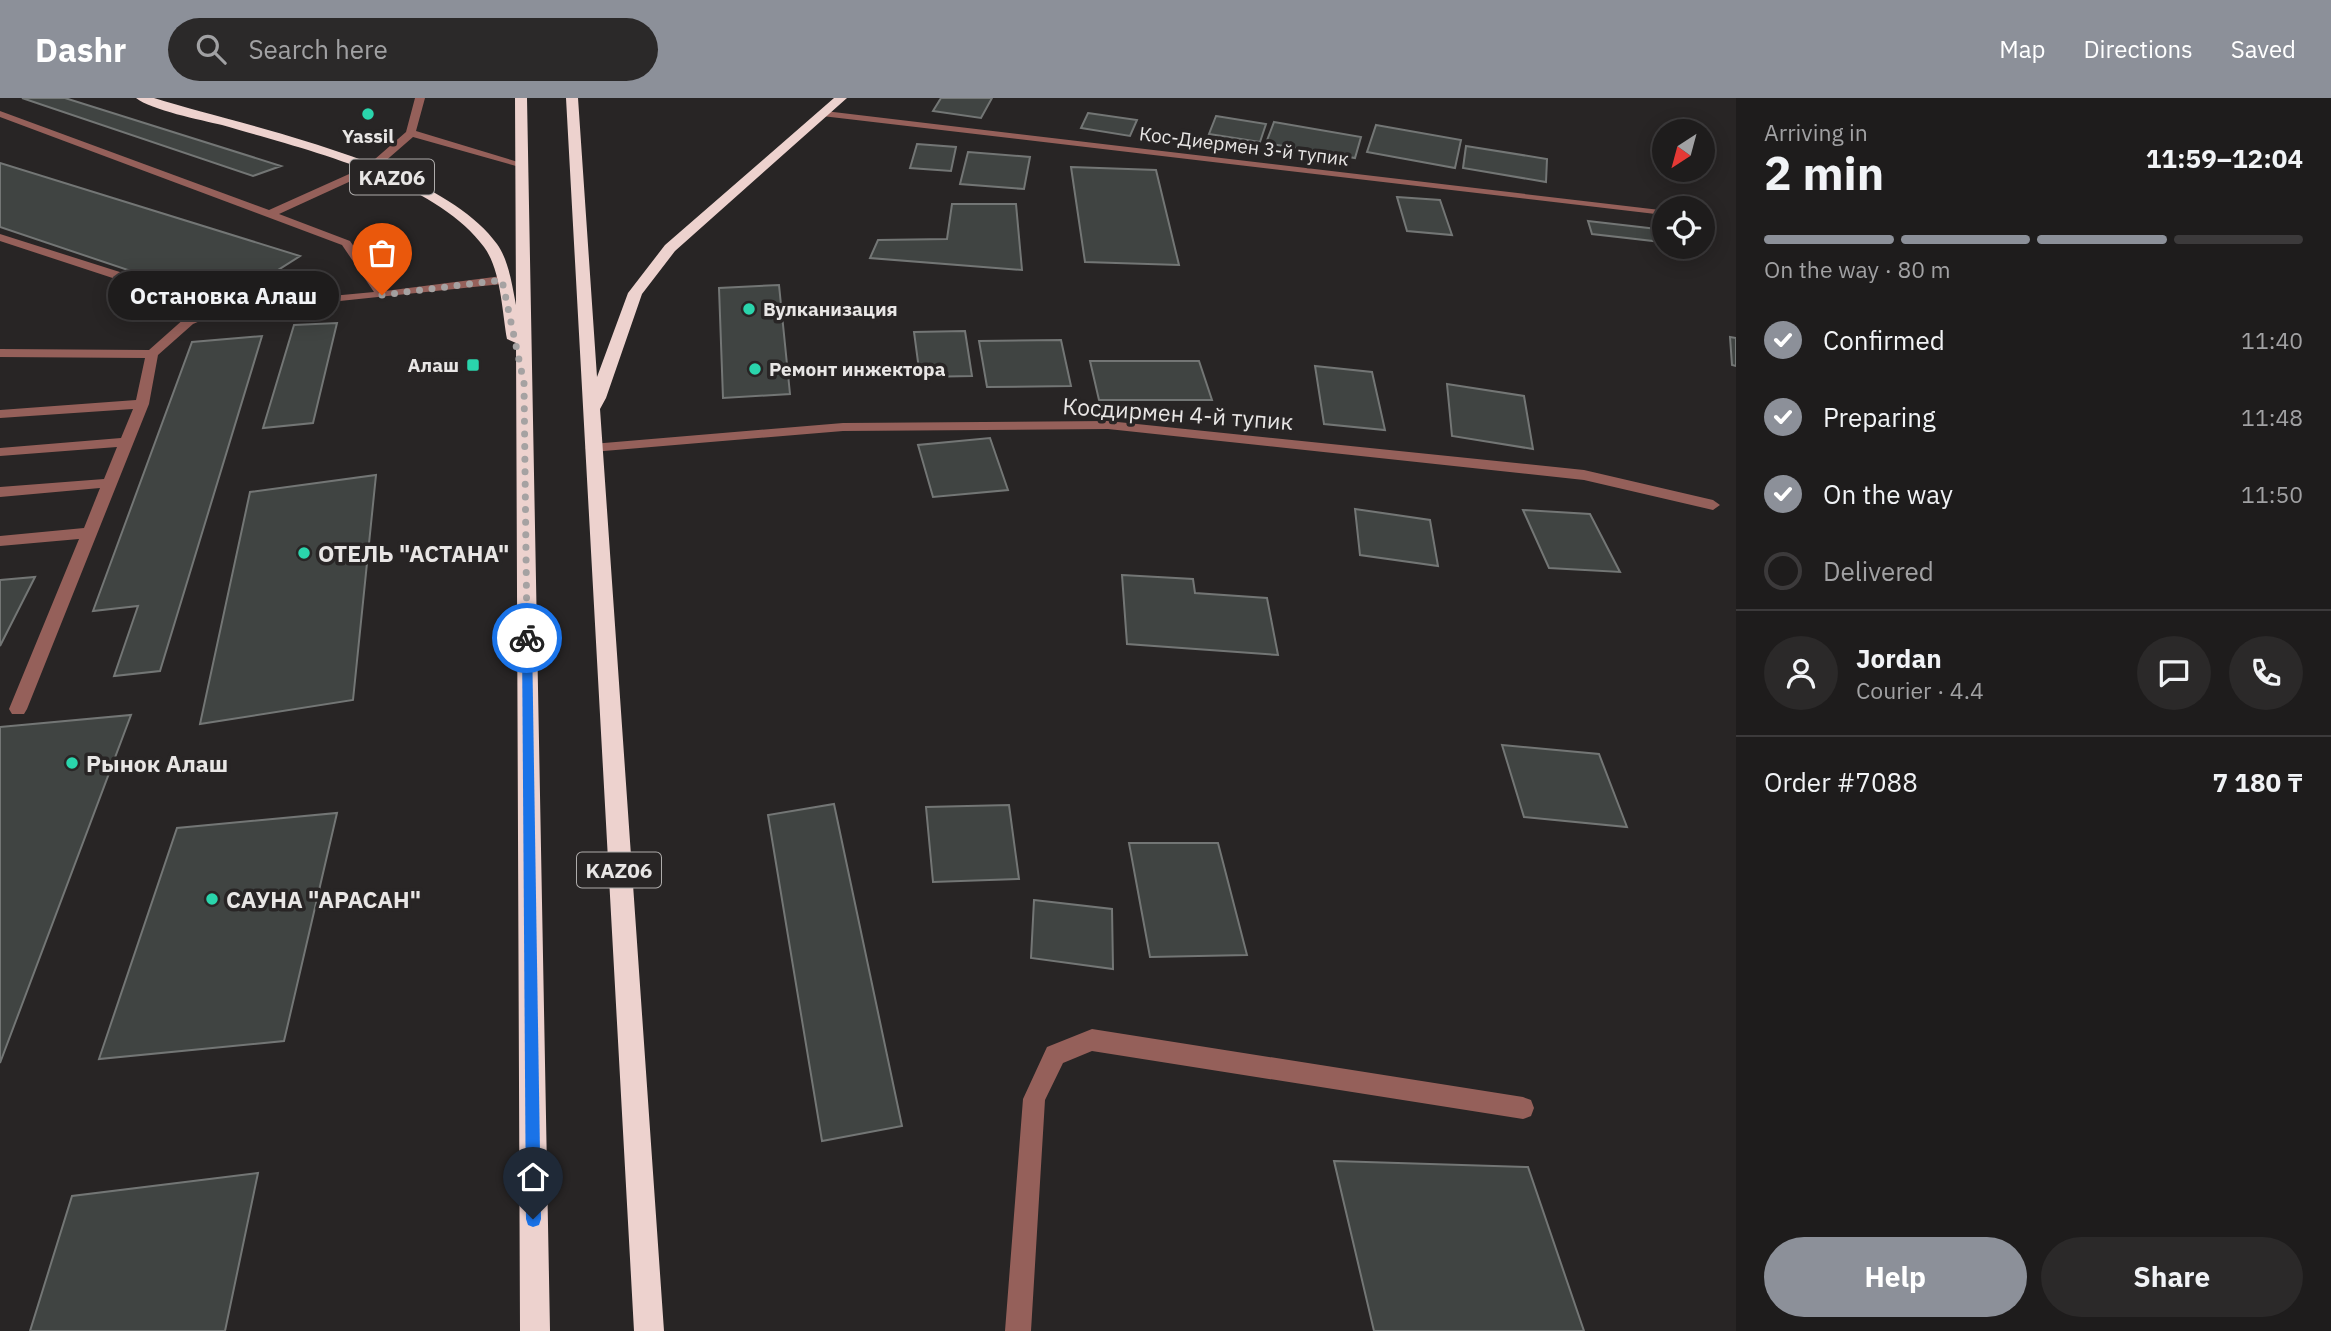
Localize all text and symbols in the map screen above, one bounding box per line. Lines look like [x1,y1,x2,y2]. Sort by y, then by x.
search box [168,18,658,81]
text: Dashr [35,28,126,71]
icon: search [192,30,230,68]
text: Search here [248,32,388,66]
text: Map [1999,33,2045,65]
text: Directions [2083,33,2193,65]
text: Saved [2231,33,2296,65]
marker: Yassil [360,106,376,122]
text: Arriving in [1764,117,1868,147]
north arrow [1652,119,1715,182]
map controls [1652,119,1715,259]
street label: Кос-Диермен 3-й тупик [1138,121,1350,171]
place label: Yassil [342,124,394,148]
text: 11:59–12:04 [2146,141,2303,175]
text: 2 min [1764,143,1884,203]
road number: KАZ06 [350,160,434,194]
button: locate [1652,196,1715,259]
pin [352,223,412,295]
icon: bag [363,234,401,272]
text: On the way · 80 m [1764,254,1951,284]
callout: Остановка Алаш [109,270,340,320]
text: Остановка Алаш [130,280,317,310]
place label: Вулканизация [763,297,898,321]
marker: Вулканизация [741,301,757,317]
icon: check [1764,321,1802,359]
text: Confirmed [1823,323,1945,357]
text: 11:40 [2241,325,2303,355]
place label: Алаш [407,353,459,377]
marker: Алаш [465,357,481,373]
place label: Ремонт инжектора [769,357,946,381]
marker: Ремонт инжектора [747,361,763,377]
street label: Косдирмен 4-й тупик [1062,390,1294,436]
icon: check [1764,398,1802,436]
text: Preparing [1823,400,1936,434]
text: 11:48 [2241,402,2303,432]
icon: check [1764,475,1802,513]
text: On the way [1823,477,1953,511]
text: 11:50 [2241,479,2303,509]
place label: ОТЕЛЬ "АСТАНА" [318,538,509,568]
marker: ОТЕЛЬ "АСТАНА" [296,545,312,561]
text: Delivered [1823,554,1934,588]
courier [492,603,562,673]
icon: bike [508,619,546,657]
button: person [1764,636,1838,710]
button: chat [2137,636,2211,710]
button: phone [2229,636,2303,710]
text: Jordan [1856,641,1942,675]
text: Courier · 4.4 [1856,675,1984,705]
place label: Рынок Алаш [86,748,228,778]
marker: Рынок Алаш [64,755,80,771]
text: Order #7088 [1764,765,1918,799]
text: 7 180 ₸ [2213,765,2303,799]
road number: KАZ06 [577,852,661,888]
place label: САУНА "АРАСАН" [226,884,421,914]
marker: САУНА "АРАСАН" [204,891,220,907]
pin [503,1147,563,1219]
icon: home [514,1158,552,1196]
button: Help [1764,1237,2027,1317]
button: Share [2041,1237,2303,1317]

